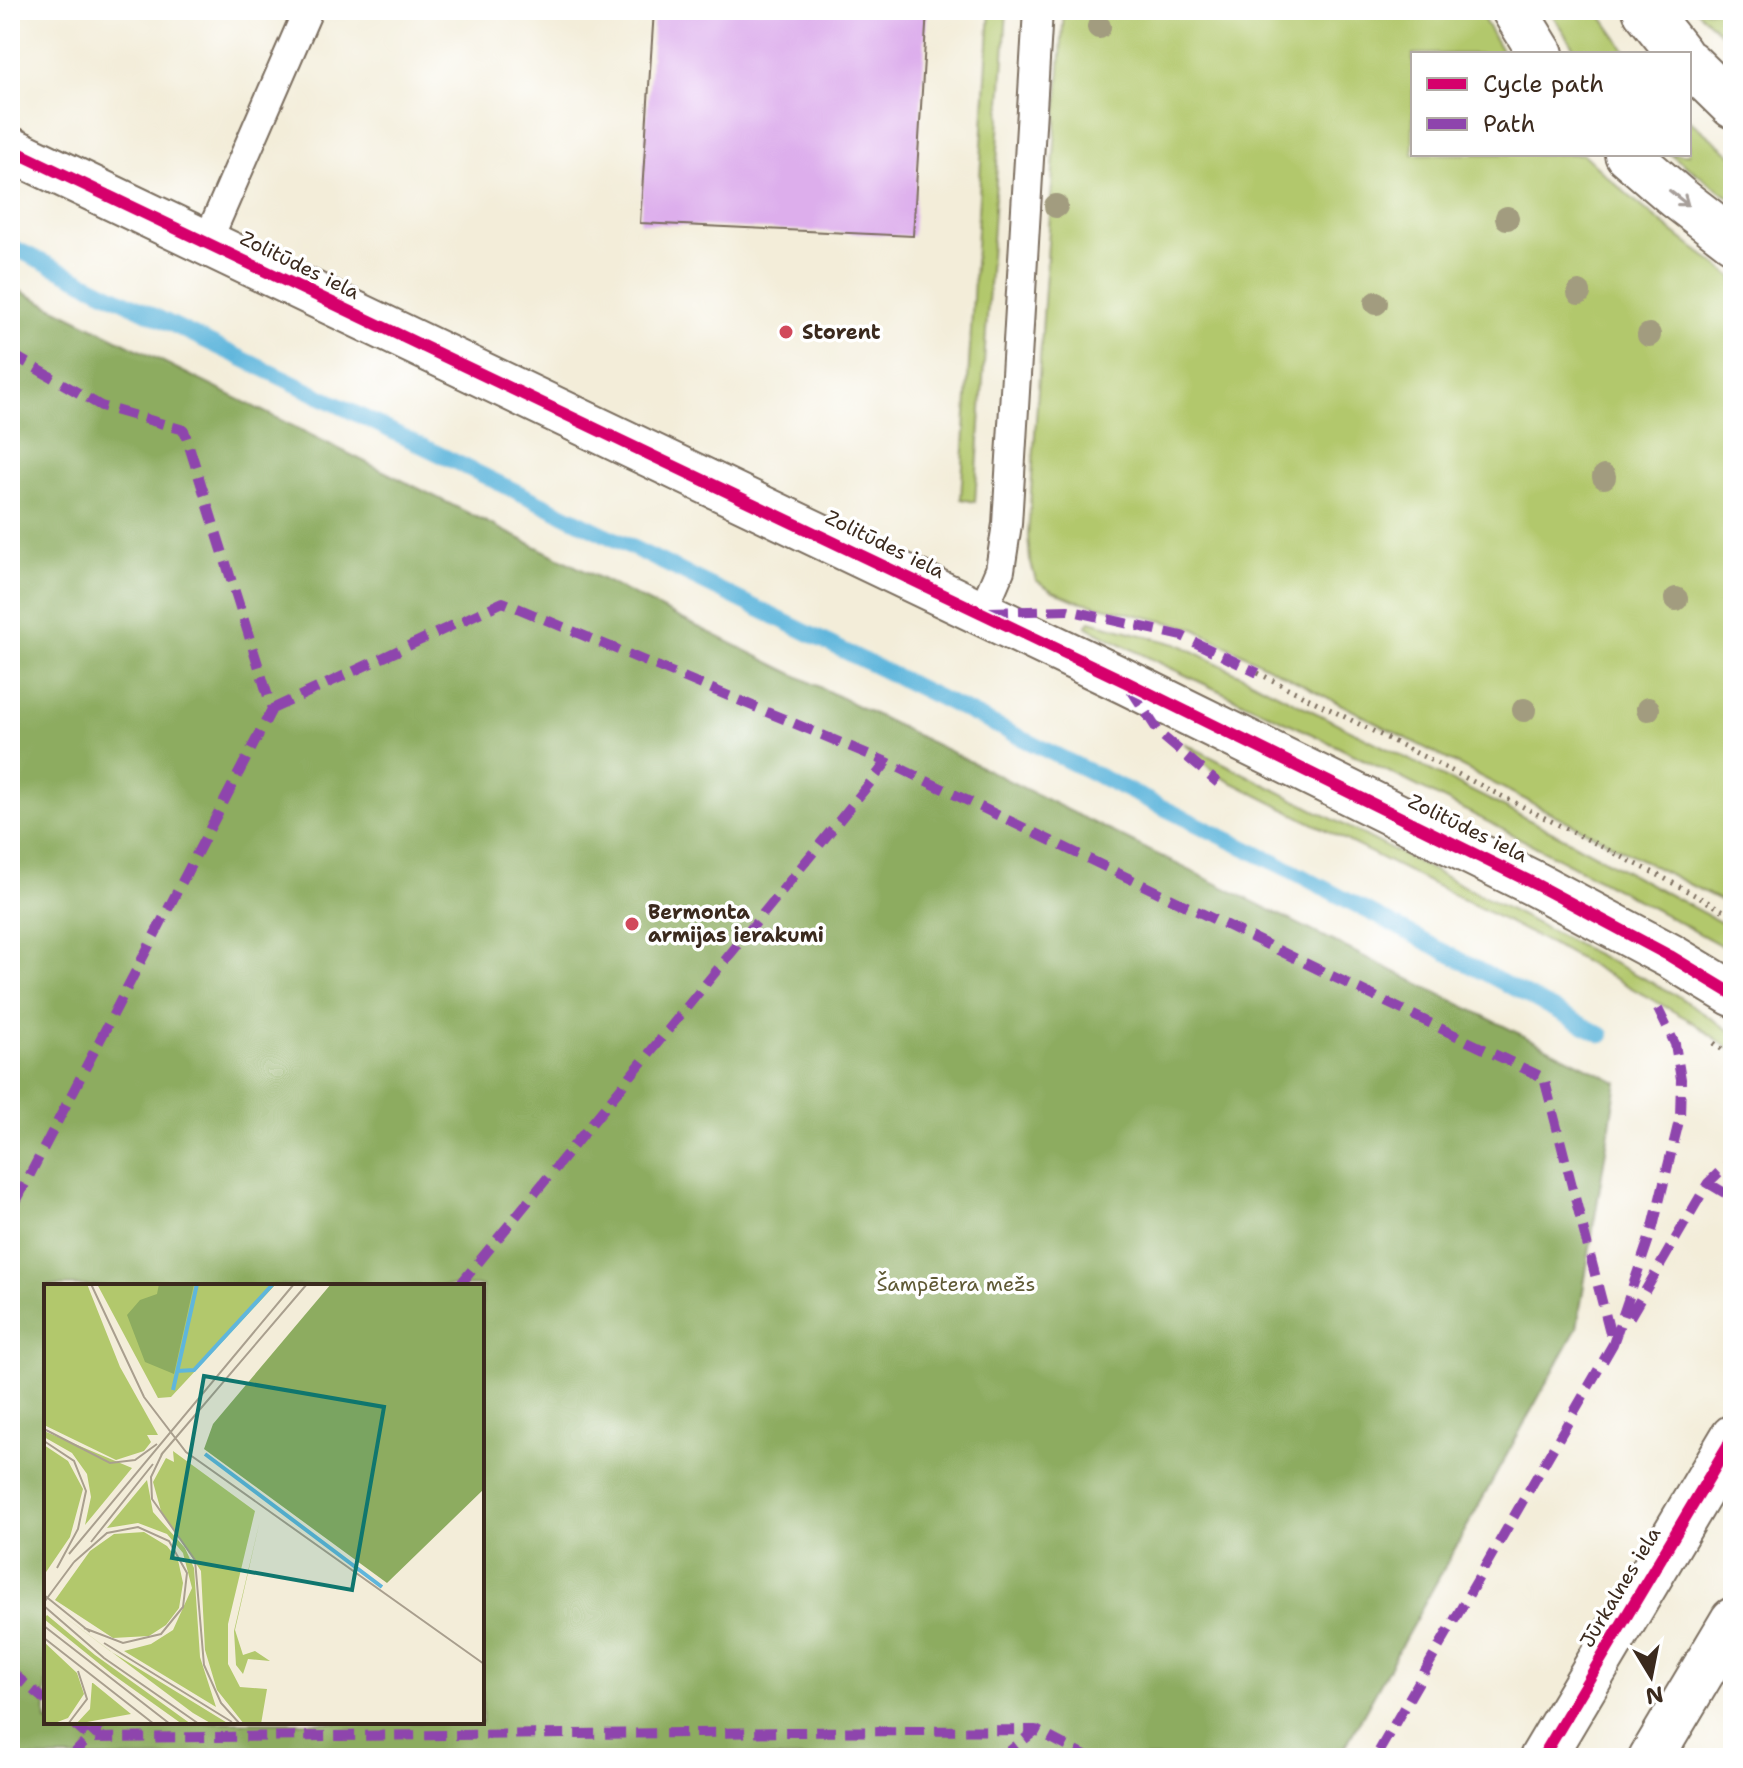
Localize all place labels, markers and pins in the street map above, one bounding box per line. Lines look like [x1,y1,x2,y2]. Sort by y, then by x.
place label: Storent [802,319,881,345]
marker: Storent [777,323,795,341]
place label: Bermonta armijas ierakumi [648,899,824,948]
marker: Bermonta armijas ierakumi [623,915,641,933]

